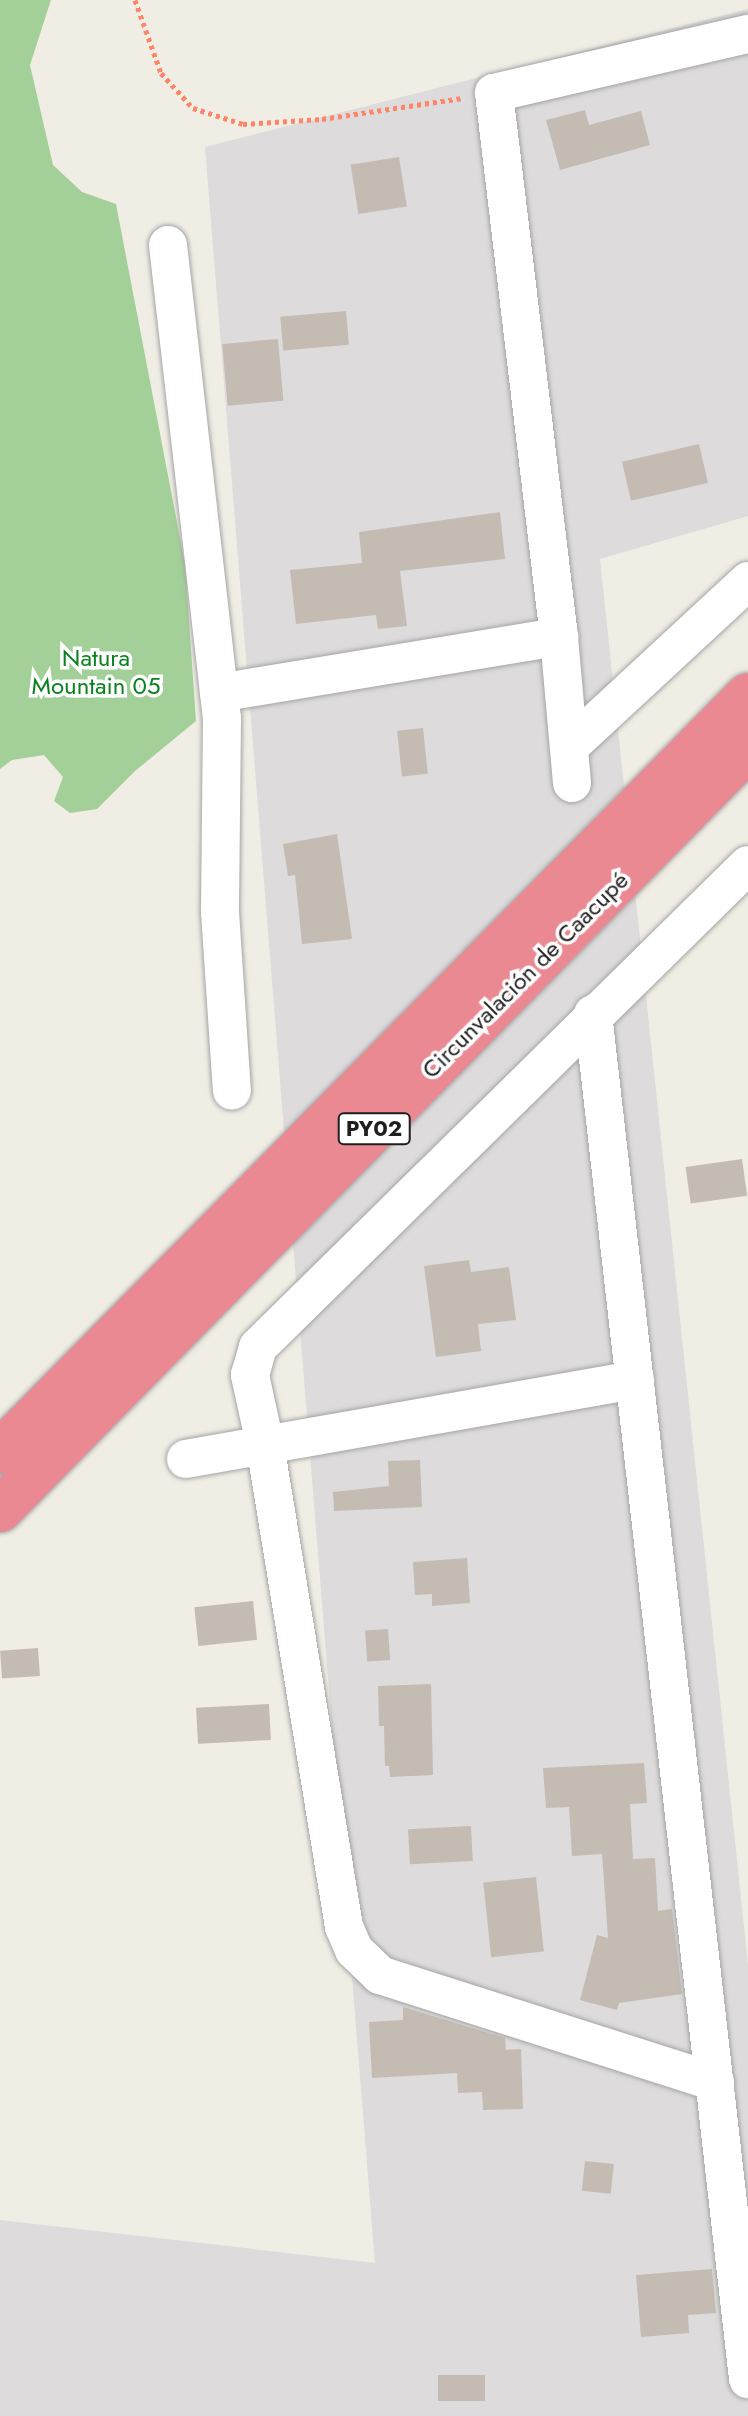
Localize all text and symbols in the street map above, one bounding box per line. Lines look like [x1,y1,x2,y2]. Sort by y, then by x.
park label: Natura Mountain 05 [31,644,161,700]
street label: Circunvalación de Caacupé [416,866,634,1084]
road number: PY02 [336,1111,412,1147]

